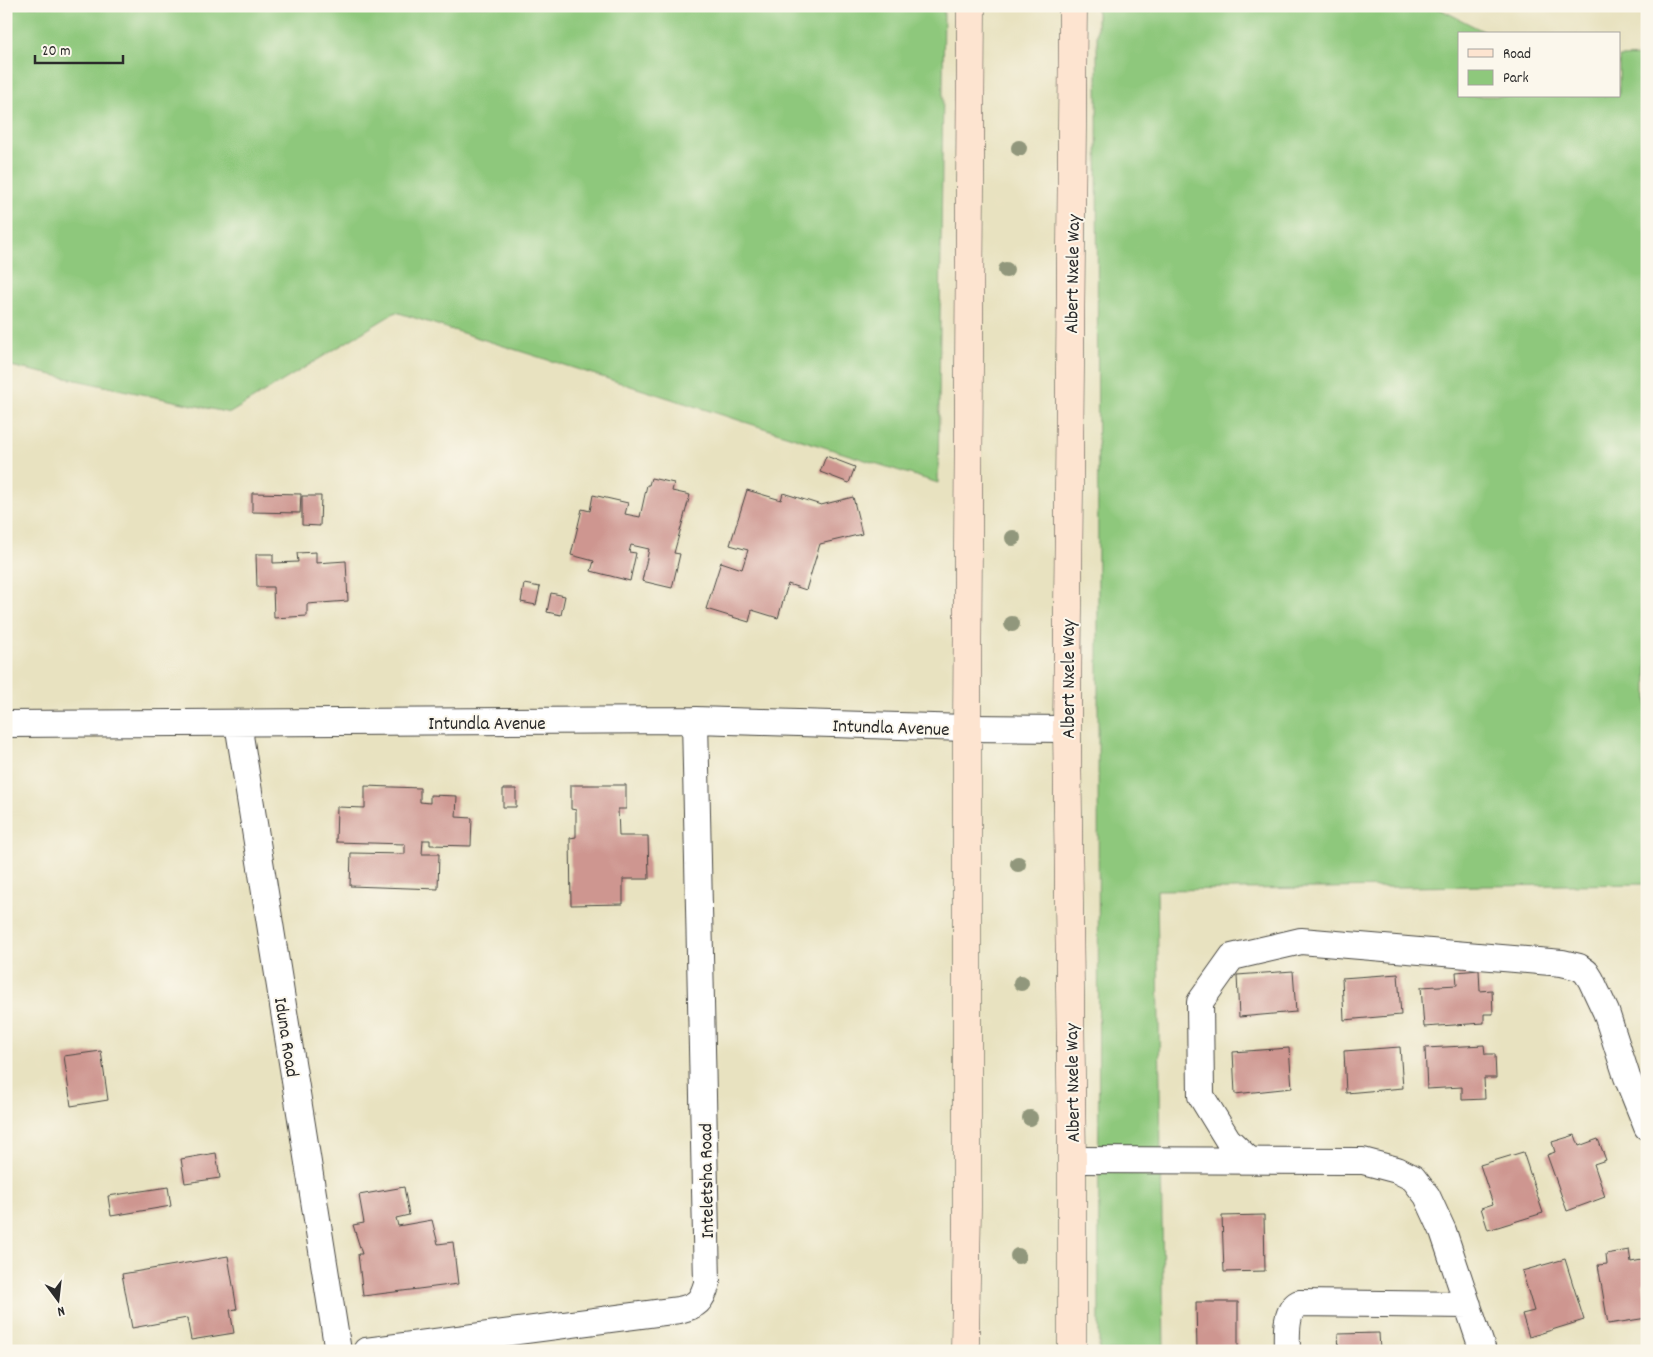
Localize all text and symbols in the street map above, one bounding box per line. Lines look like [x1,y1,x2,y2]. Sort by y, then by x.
scale bar [35,32,122,64]
legend [1458,32,1620,98]
text: 20 m [42,41,70,63]
text: Road [1503,44,1531,66]
text: Park [1503,68,1529,90]
street label: Albert Nxele Way [1060,214,1089,334]
street label: Albert Nxele Way [1057,619,1084,739]
street label: Intundla Avenue [428,712,546,739]
street label: Intundla Avenue [832,714,950,745]
street label: Iduna Road [265,996,304,1079]
street label: Albert Nxele Way [1060,1023,1089,1143]
street label: Inteletsha Road [694,1123,723,1239]
north arrow [32,1274,82,1324]
text: N [55,1300,67,1321]

